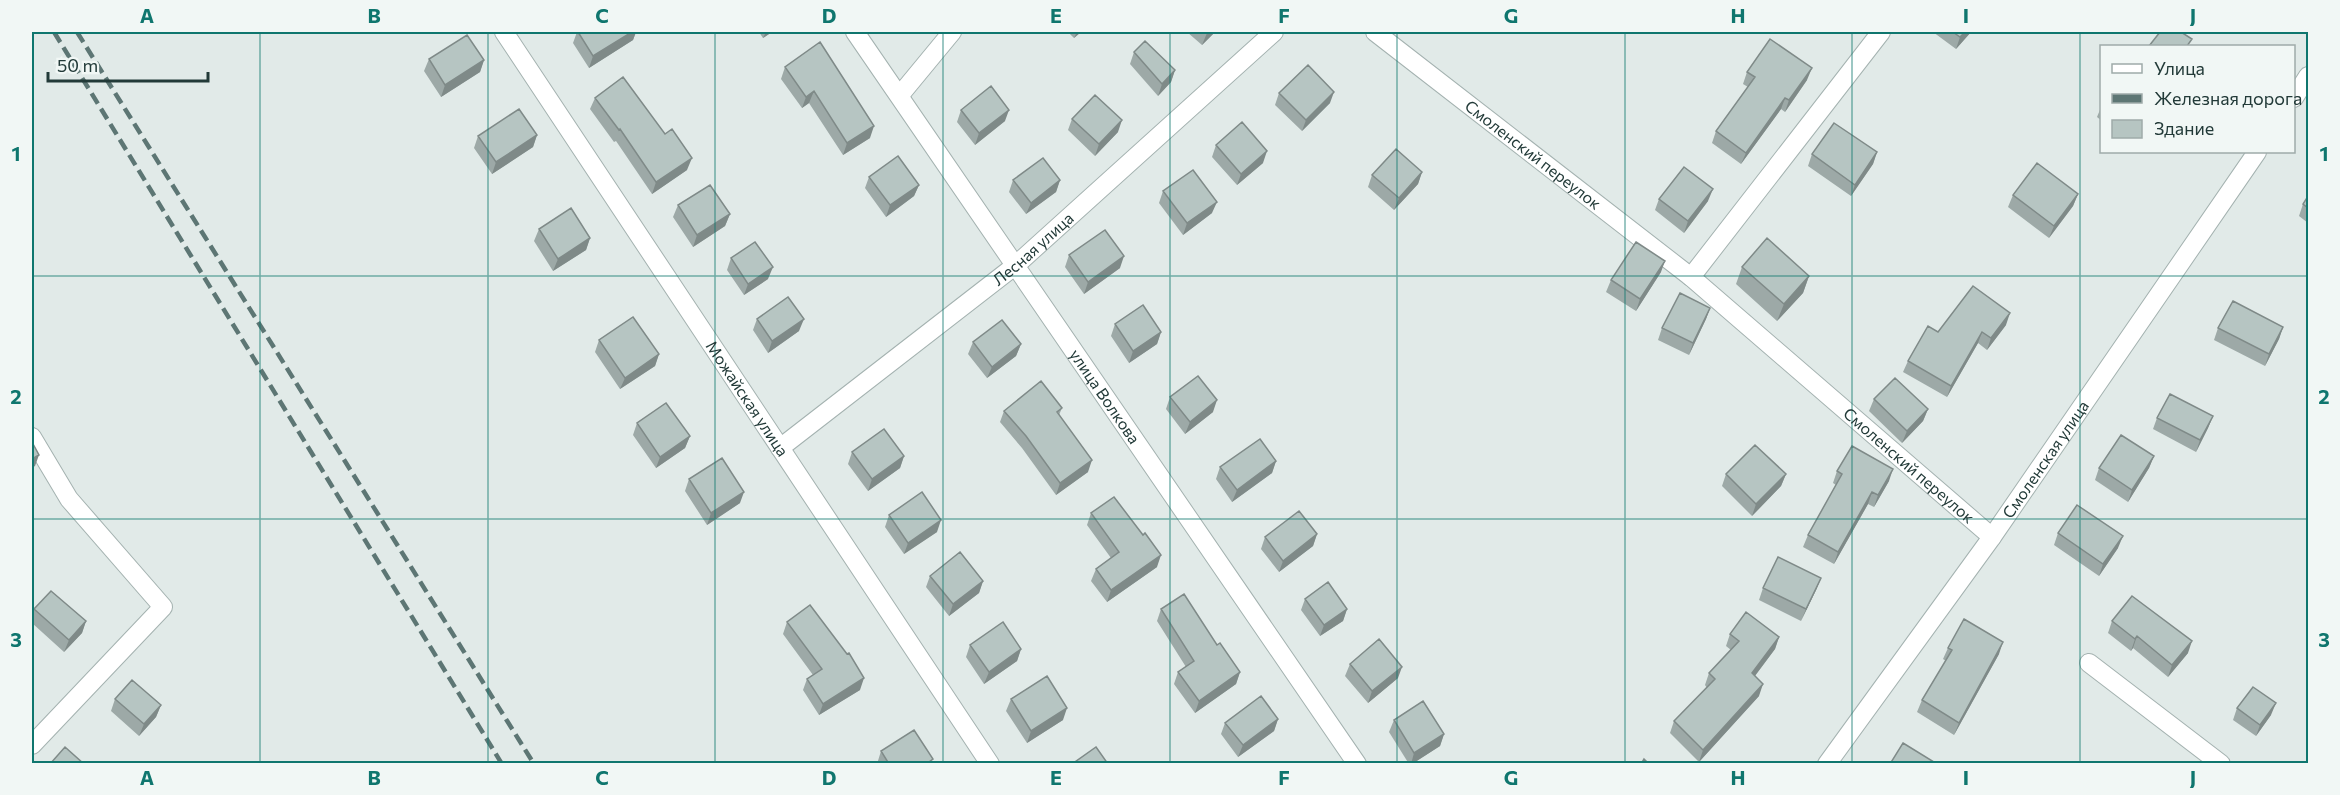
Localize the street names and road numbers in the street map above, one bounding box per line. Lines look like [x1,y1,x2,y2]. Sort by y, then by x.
street label: Смоленский переулок [1462,96,1605,213]
street label: Лесная улица [988,208,1077,289]
street label: Можайская улица [703,337,793,460]
street label: улица Волкова [1066,345,1144,447]
street label: Смоленская улица [1998,396,2092,521]
street label: Смоленский переулок [1840,403,1979,527]

